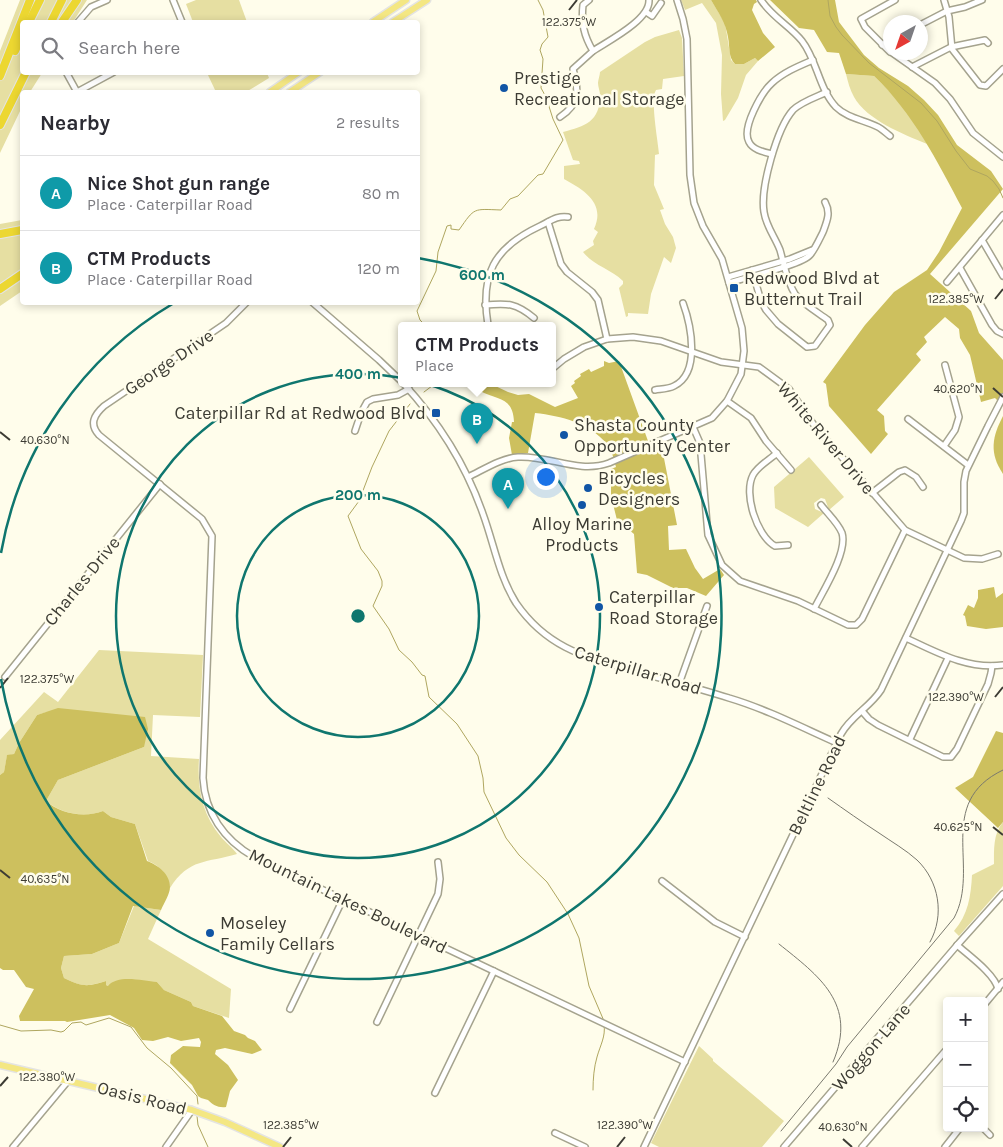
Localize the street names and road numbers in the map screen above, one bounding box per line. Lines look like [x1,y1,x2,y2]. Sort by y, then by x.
street label: George Drive [120,324,218,400]
street label: White River Drive [773,377,879,499]
street label: Charles Drive [39,532,125,630]
street label: Caterpillar Road [572,640,704,700]
street label: Beltline Road [783,731,851,839]
street label: Mountain Lakes Boulevard [245,843,451,959]
street label: Woggon Lane [827,999,915,1095]
street label: Oasis Road [95,1076,189,1120]

